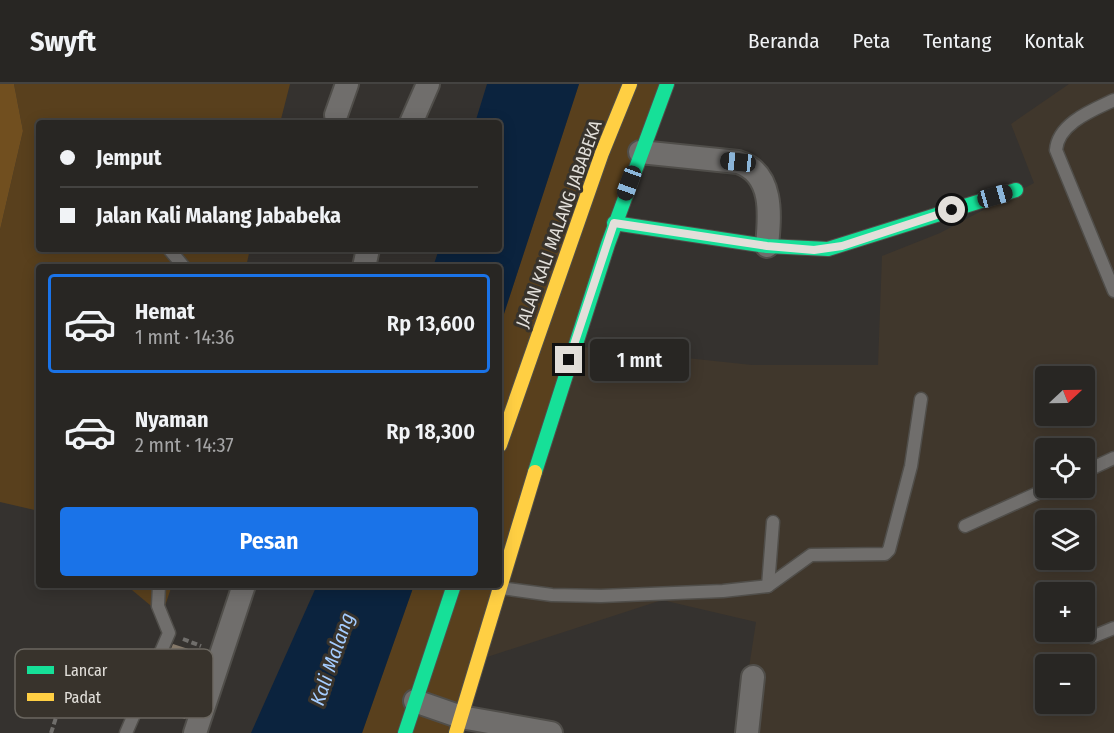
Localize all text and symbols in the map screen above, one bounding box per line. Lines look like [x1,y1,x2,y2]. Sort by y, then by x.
text: Swyft [30,25,96,58]
text: Beranda [748,28,820,54]
text: Peta [853,28,890,54]
text: Tentang [923,28,991,54]
text: Kontak [1024,28,1084,54]
street label: JALAN KALI MALANG JABABEKA [511,117,607,331]
text: Jemput [96,144,161,171]
car [719,151,757,173]
car [614,163,644,203]
car [975,182,1015,210]
route start [938,196,965,223]
text: Jalan Kali Malang Jababeka [96,202,341,229]
icon: car [63,297,117,351]
text: Hemat [135,298,195,325]
text: Rp 13,600 [387,310,475,337]
text: 1 mnt · 14:36 [135,325,234,349]
callout: 1 mnt [590,339,689,381]
route end [555,346,582,373]
text: 1 mnt [617,348,662,372]
north arrow [1035,366,1095,426]
map controls [1035,366,1095,714]
icon: car [63,405,117,459]
text: Nyaman [135,406,208,433]
text: Rp 18,300 [386,418,475,445]
text: 2 mnt · 14:37 [135,433,234,457]
button: locate [1035,438,1095,498]
button: Pesan [60,507,478,576]
button: layers [1035,510,1095,570]
button: + [1035,582,1095,642]
water label: Kali Malang [305,609,359,709]
legend [15,649,213,718]
button: − [1035,654,1095,714]
text: Lancar [64,661,108,680]
text: Padat [64,688,102,707]

